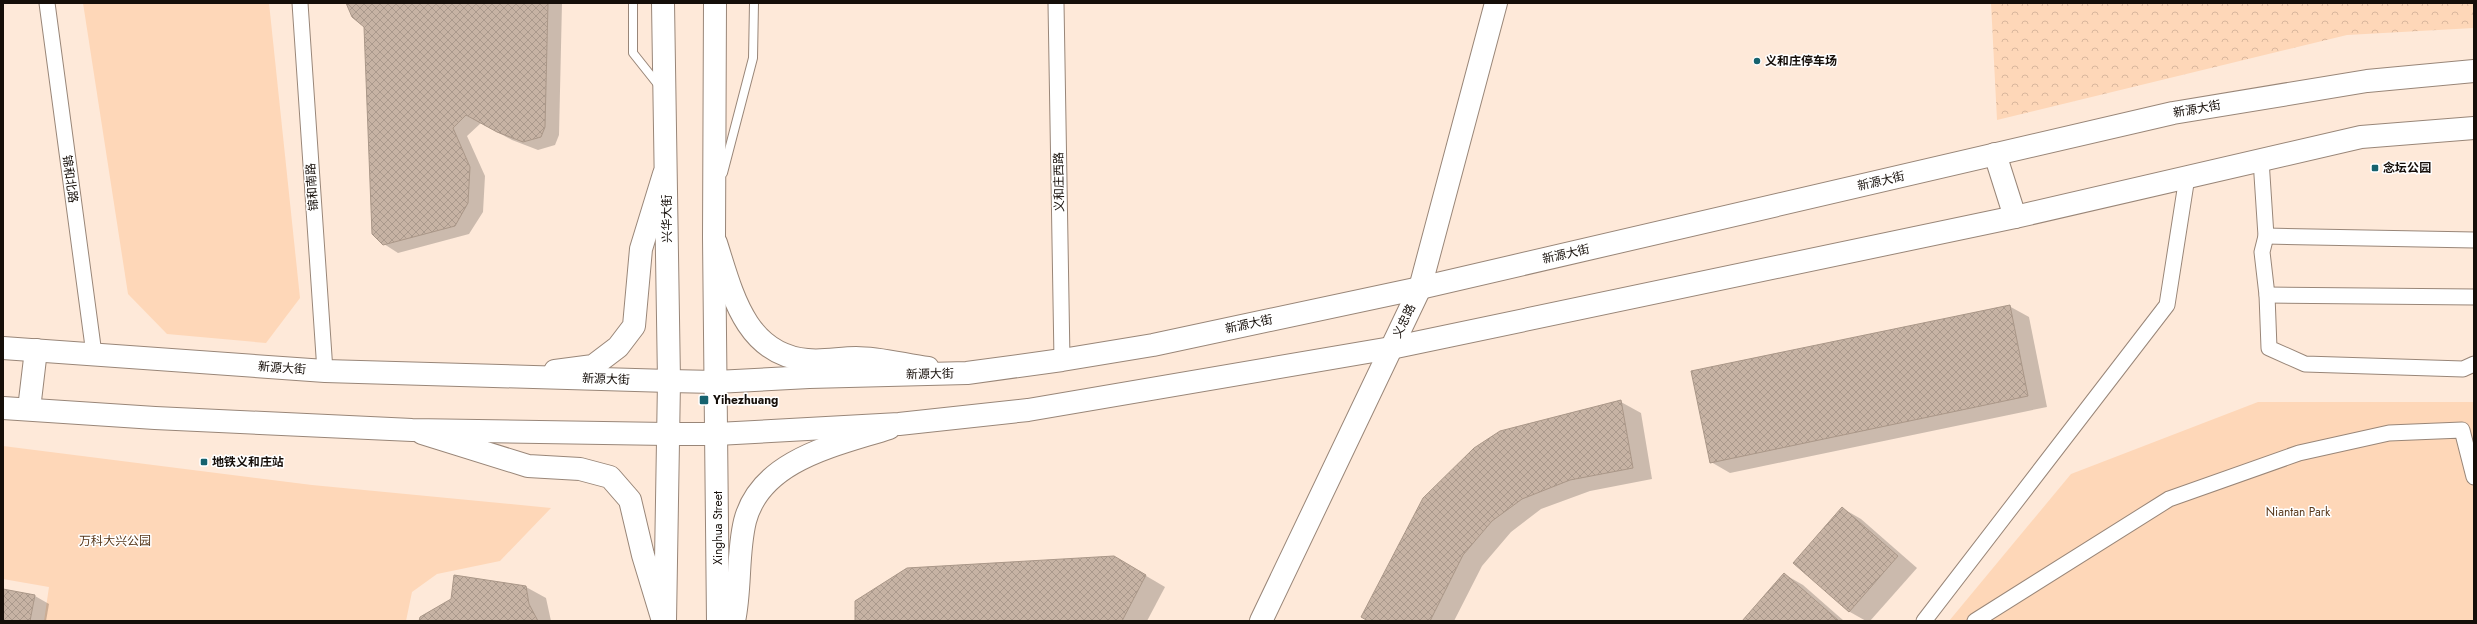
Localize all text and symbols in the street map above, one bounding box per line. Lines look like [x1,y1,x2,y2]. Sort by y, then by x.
place label: 义和庄停车场 [1765,52,1837,70]
marker: 义和庄停车场 [1752,56,1762,66]
street label: 新源大街 [2172,96,2222,122]
street label: 义和庄西路 [1049,152,1069,212]
street label: 锦和北路 [58,154,82,204]
place label: 念坛公园 [2383,159,2431,177]
street label: 锦和南路 [301,162,323,212]
marker: 念坛公园 [2370,163,2380,173]
street label: 新源大街 [1856,167,1906,195]
street label: 兴华大街 [658,195,676,243]
street label: 新源大街 [1541,240,1591,268]
street label: 义忠路 [1388,301,1420,341]
street label: 新源大街 [1224,310,1274,338]
street label: 新源大街 [257,357,307,379]
street label: 新源大街 [906,365,954,383]
street label: 新源大街 [582,369,630,389]
place label: Yihezhuang [712,391,778,409]
marker: Yihezhuang [698,394,710,406]
place label: 地铁义和庄站 [212,453,284,471]
marker: 地铁义和庄站 [199,457,209,467]
street label: Xinghua Street [709,491,727,565]
park label: Niantan Park [2266,503,2331,521]
park label: 万科大兴公园 [79,532,151,550]

